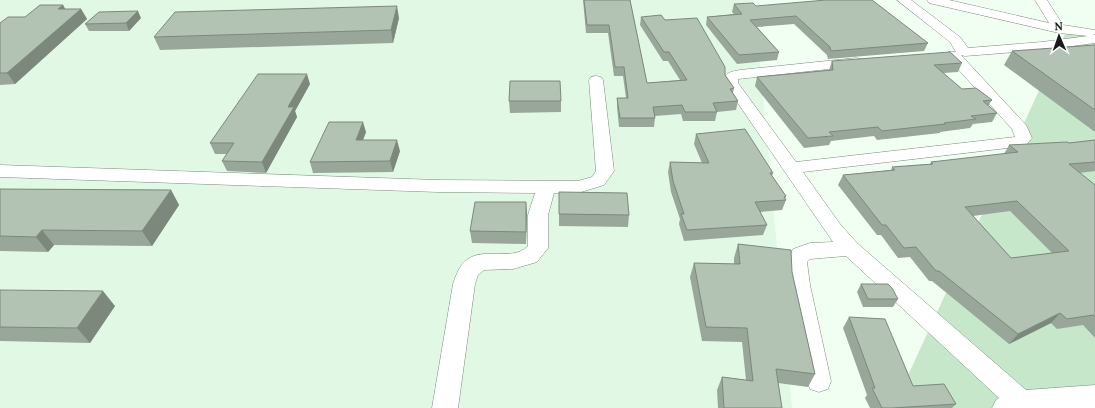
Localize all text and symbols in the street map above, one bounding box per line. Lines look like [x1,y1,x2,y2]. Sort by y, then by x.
north arrow [1039,16,1079,56]
text: N [1054,19,1064,33]

